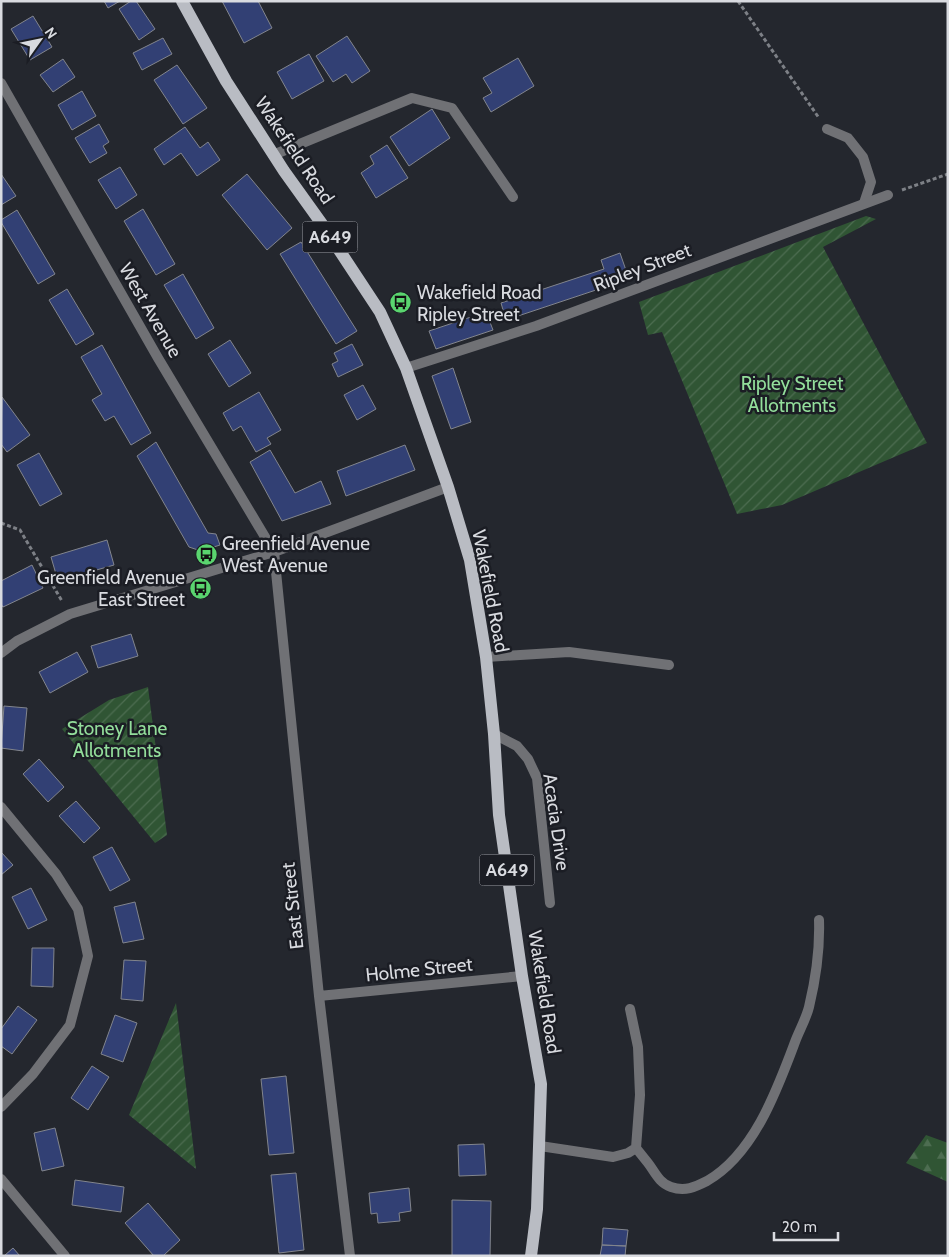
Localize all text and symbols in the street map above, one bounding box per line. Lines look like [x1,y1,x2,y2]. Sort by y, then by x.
north arrow [15,15,65,65]
text: N [41,24,61,42]
street label: Wakefield Road [250,92,339,208]
road number: A649 [302,222,358,252]
street label: Ripley Street [590,238,695,297]
street label: West Avenue [114,259,187,362]
place label: Wakefield Road Ripley Street [417,281,542,326]
bus stop icon: Wakefield Road Ripley Street [389,291,413,315]
park label: Ripley Street Allotments [741,372,844,417]
street label: Wakefield Road [467,528,514,654]
place label: Greenfield Avenue West Avenue [222,532,370,577]
bus stop icon: Greenfield Avenue West Avenue [194,542,218,566]
place label: Greenfield Avenue East Street [37,566,186,611]
bus stop icon: Greenfield Avenue East Street [189,576,213,600]
park label: Stoney Lane Allotments [67,717,168,762]
street label: Acacia Drive [538,772,575,872]
road number: A649 [480,854,534,886]
street label: East Street [276,861,308,950]
street label: Wakefield Road [523,929,566,1055]
street label: Holme Street [364,952,474,987]
scale bar [774,1210,838,1242]
text: 20 m [782,1218,817,1236]

